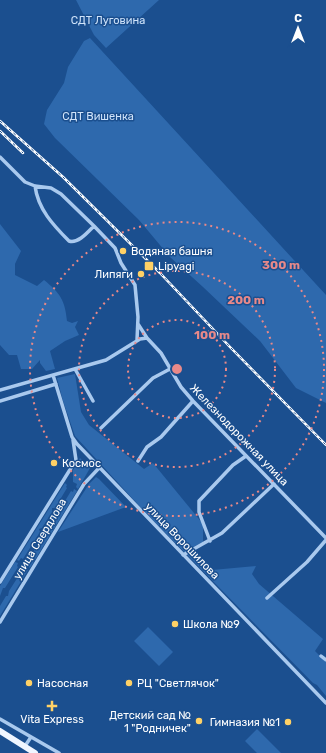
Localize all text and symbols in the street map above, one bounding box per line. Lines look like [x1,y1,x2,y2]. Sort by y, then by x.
north arrow [278,8,318,48]
text: С [294,12,302,25]
park label: СДТ Луговина [71,14,145,27]
park label: СДТ Вишенка [62,110,134,123]
place label: Водяная башня [131,245,213,258]
marker: Водяная башня [118,246,128,256]
text: 300 m [262,258,300,272]
marker: Lipyagi [143,260,155,272]
place label: Lipyagi [158,260,194,273]
place label: Липяги [95,268,133,281]
marker: Липяги [136,269,146,279]
text: 200 m [227,293,265,307]
text: 100 m [194,328,230,342]
centre of rings [170,362,184,376]
street label: Железнодорожная улица [187,382,291,488]
place label: Космос [62,457,101,470]
marker: Космос [49,458,59,468]
street label: улица Свердлова [11,496,69,582]
street label: улица Ворошилова [142,500,222,582]
place label: Школа №9 [183,618,240,631]
marker: Школа №9 [170,619,180,629]
place label: Насосная [37,677,88,690]
place label: РЦ "Светлячок" [137,677,219,690]
marker: Насосная [24,678,34,688]
marker: РЦ "Светлячок" [124,678,134,688]
marker: Vita Express [47,701,57,711]
place label: Детский сад № 1 "Родничек" [109,709,191,735]
place label: Vita Express [20,713,84,726]
marker: Детский сад № 1 "Родничек" [194,716,204,726]
place label: Гимназия №1 [210,716,280,729]
marker: Гимназия №1 [283,717,293,727]

